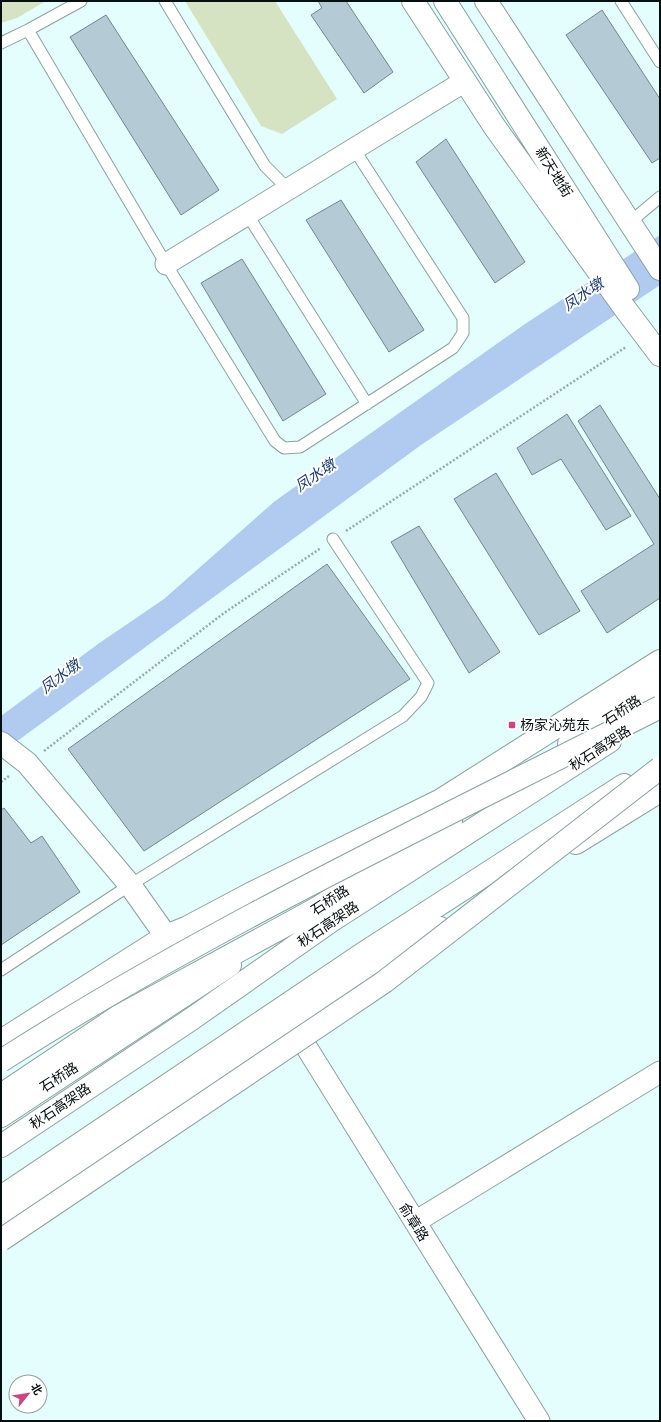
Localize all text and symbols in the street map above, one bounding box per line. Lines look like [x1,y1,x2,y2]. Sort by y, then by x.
street label: 新天地街 [532,143,576,201]
water label: 凤水墩 [559,272,609,314]
water label: 凤水墩 [291,453,341,495]
water label: 凤水墩 [36,654,85,697]
street label: 石桥路 [599,691,645,729]
place label: 杨家沁苑东 [520,716,590,734]
marker: 杨家沁苑东 [507,720,517,730]
street label: 秋石高架路 [566,721,634,775]
street label: 石桥路 [307,881,353,919]
street label: 秋石高架路 [294,897,362,951]
street label: 石桥路 [36,1058,82,1096]
street label: 秋石高架路 [26,1079,94,1133]
street label: 俞章路 [395,1199,433,1245]
north arrow [8,1374,48,1414]
text: 北 [28,1381,45,1397]

